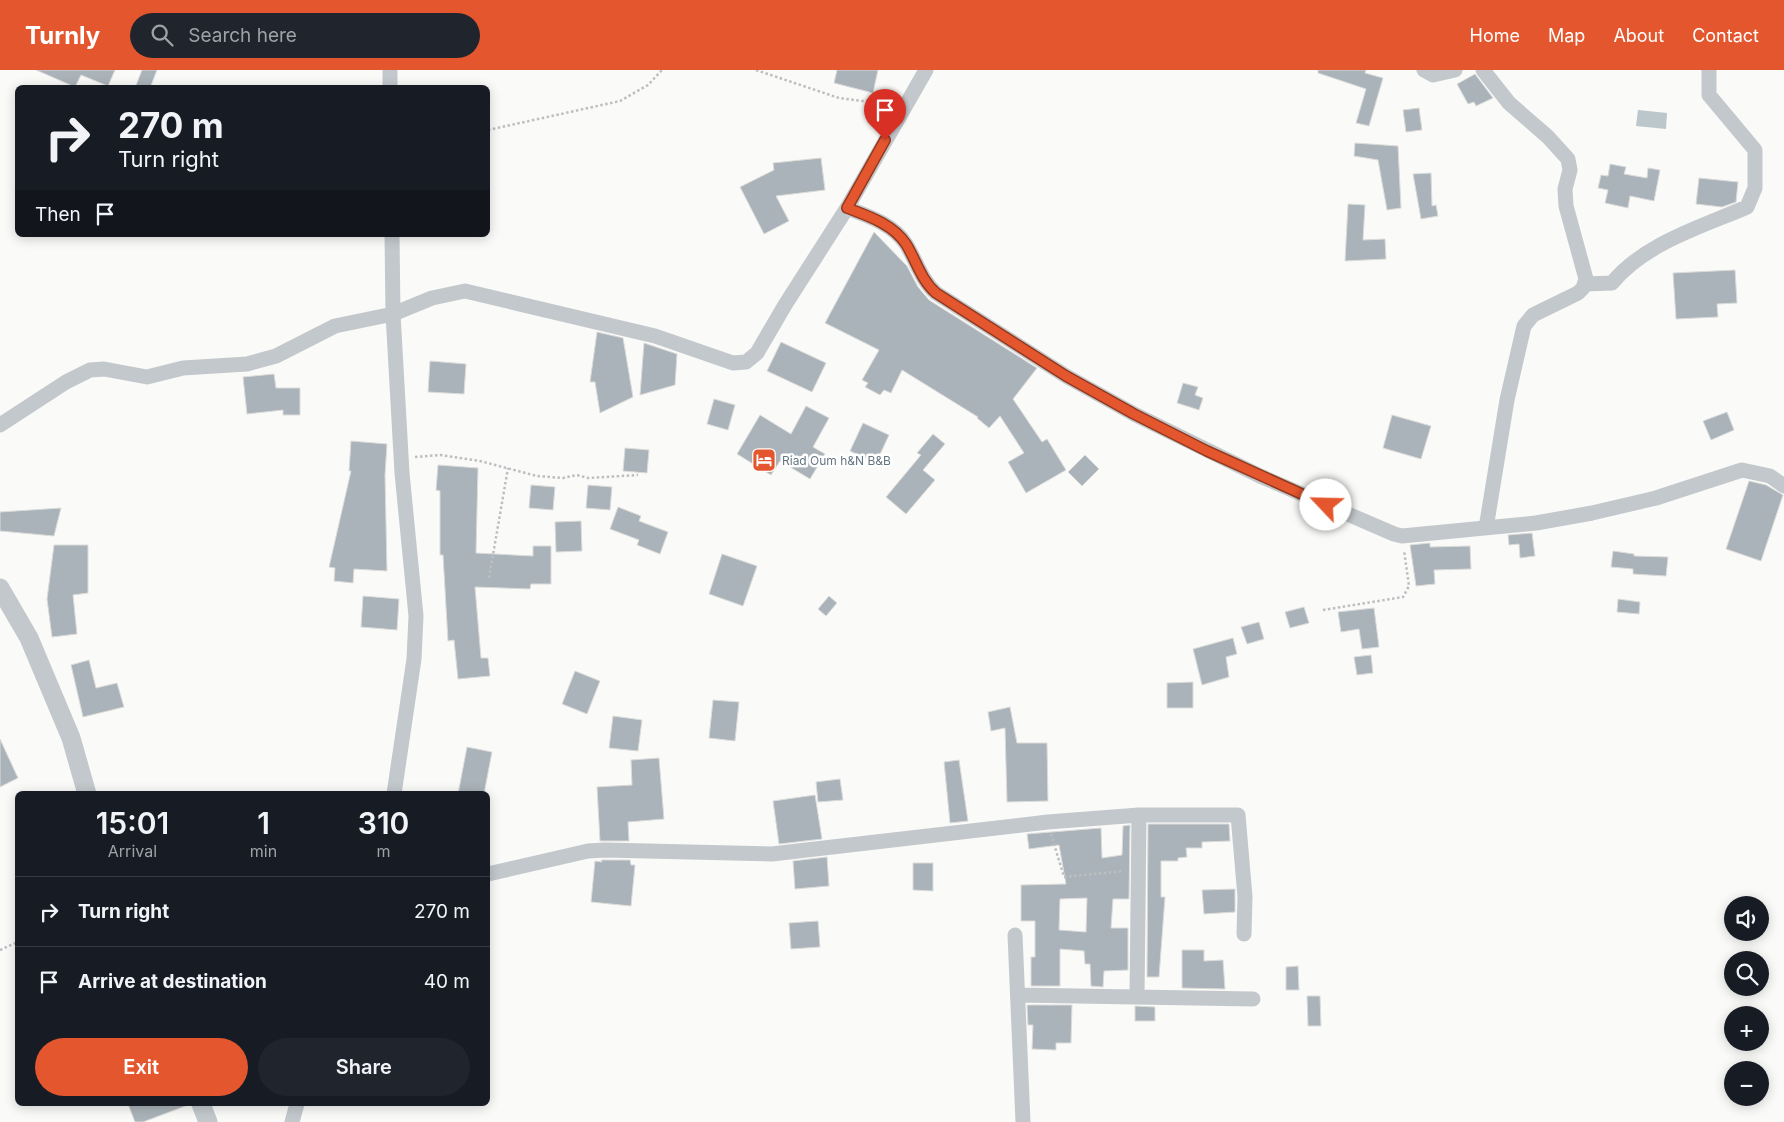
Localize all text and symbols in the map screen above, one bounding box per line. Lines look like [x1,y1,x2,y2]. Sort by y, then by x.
search box [130,13,480,58]
text: Turnly [25,21,100,50]
icon: search [148,21,176,49]
text: Search here [188,24,297,47]
text: Home [1470,25,1520,46]
text: Map [1548,25,1585,46]
text: About [1613,25,1664,46]
text: Contact [1692,25,1759,46]
pin [864,89,906,140]
icon: arrive [871,96,899,124]
text: 270 m [118,104,224,146]
icon: right [35,105,100,170]
text: Turn right [118,146,219,172]
icon: arrive [91,200,119,228]
text: Then [35,203,81,226]
hotel icon: Riad Oum h&N B&B [751,447,777,473]
place label: Riad Oum h&N B&B [782,453,891,468]
position arrow [1299,478,1351,530]
text: 15:01 [96,805,169,841]
text: 1 [257,805,270,841]
text: 310 [358,805,409,841]
text: Arrival [108,841,157,861]
text: min [250,841,277,861]
text: m [377,841,391,861]
map controls [1724,896,1769,1106]
button: sound [1724,896,1769,941]
icon: right [35,898,63,926]
text: Turn right [78,900,169,923]
text: 270 m [414,900,470,923]
button: search [1724,951,1769,996]
icon: arrive [35,968,63,996]
text: Arrive at destination [78,970,267,993]
text: 40 m [424,970,470,993]
button: + [1724,1006,1769,1051]
button: Exit [35,1038,248,1096]
button: Share [258,1038,470,1096]
button: − [1724,1061,1769,1106]

